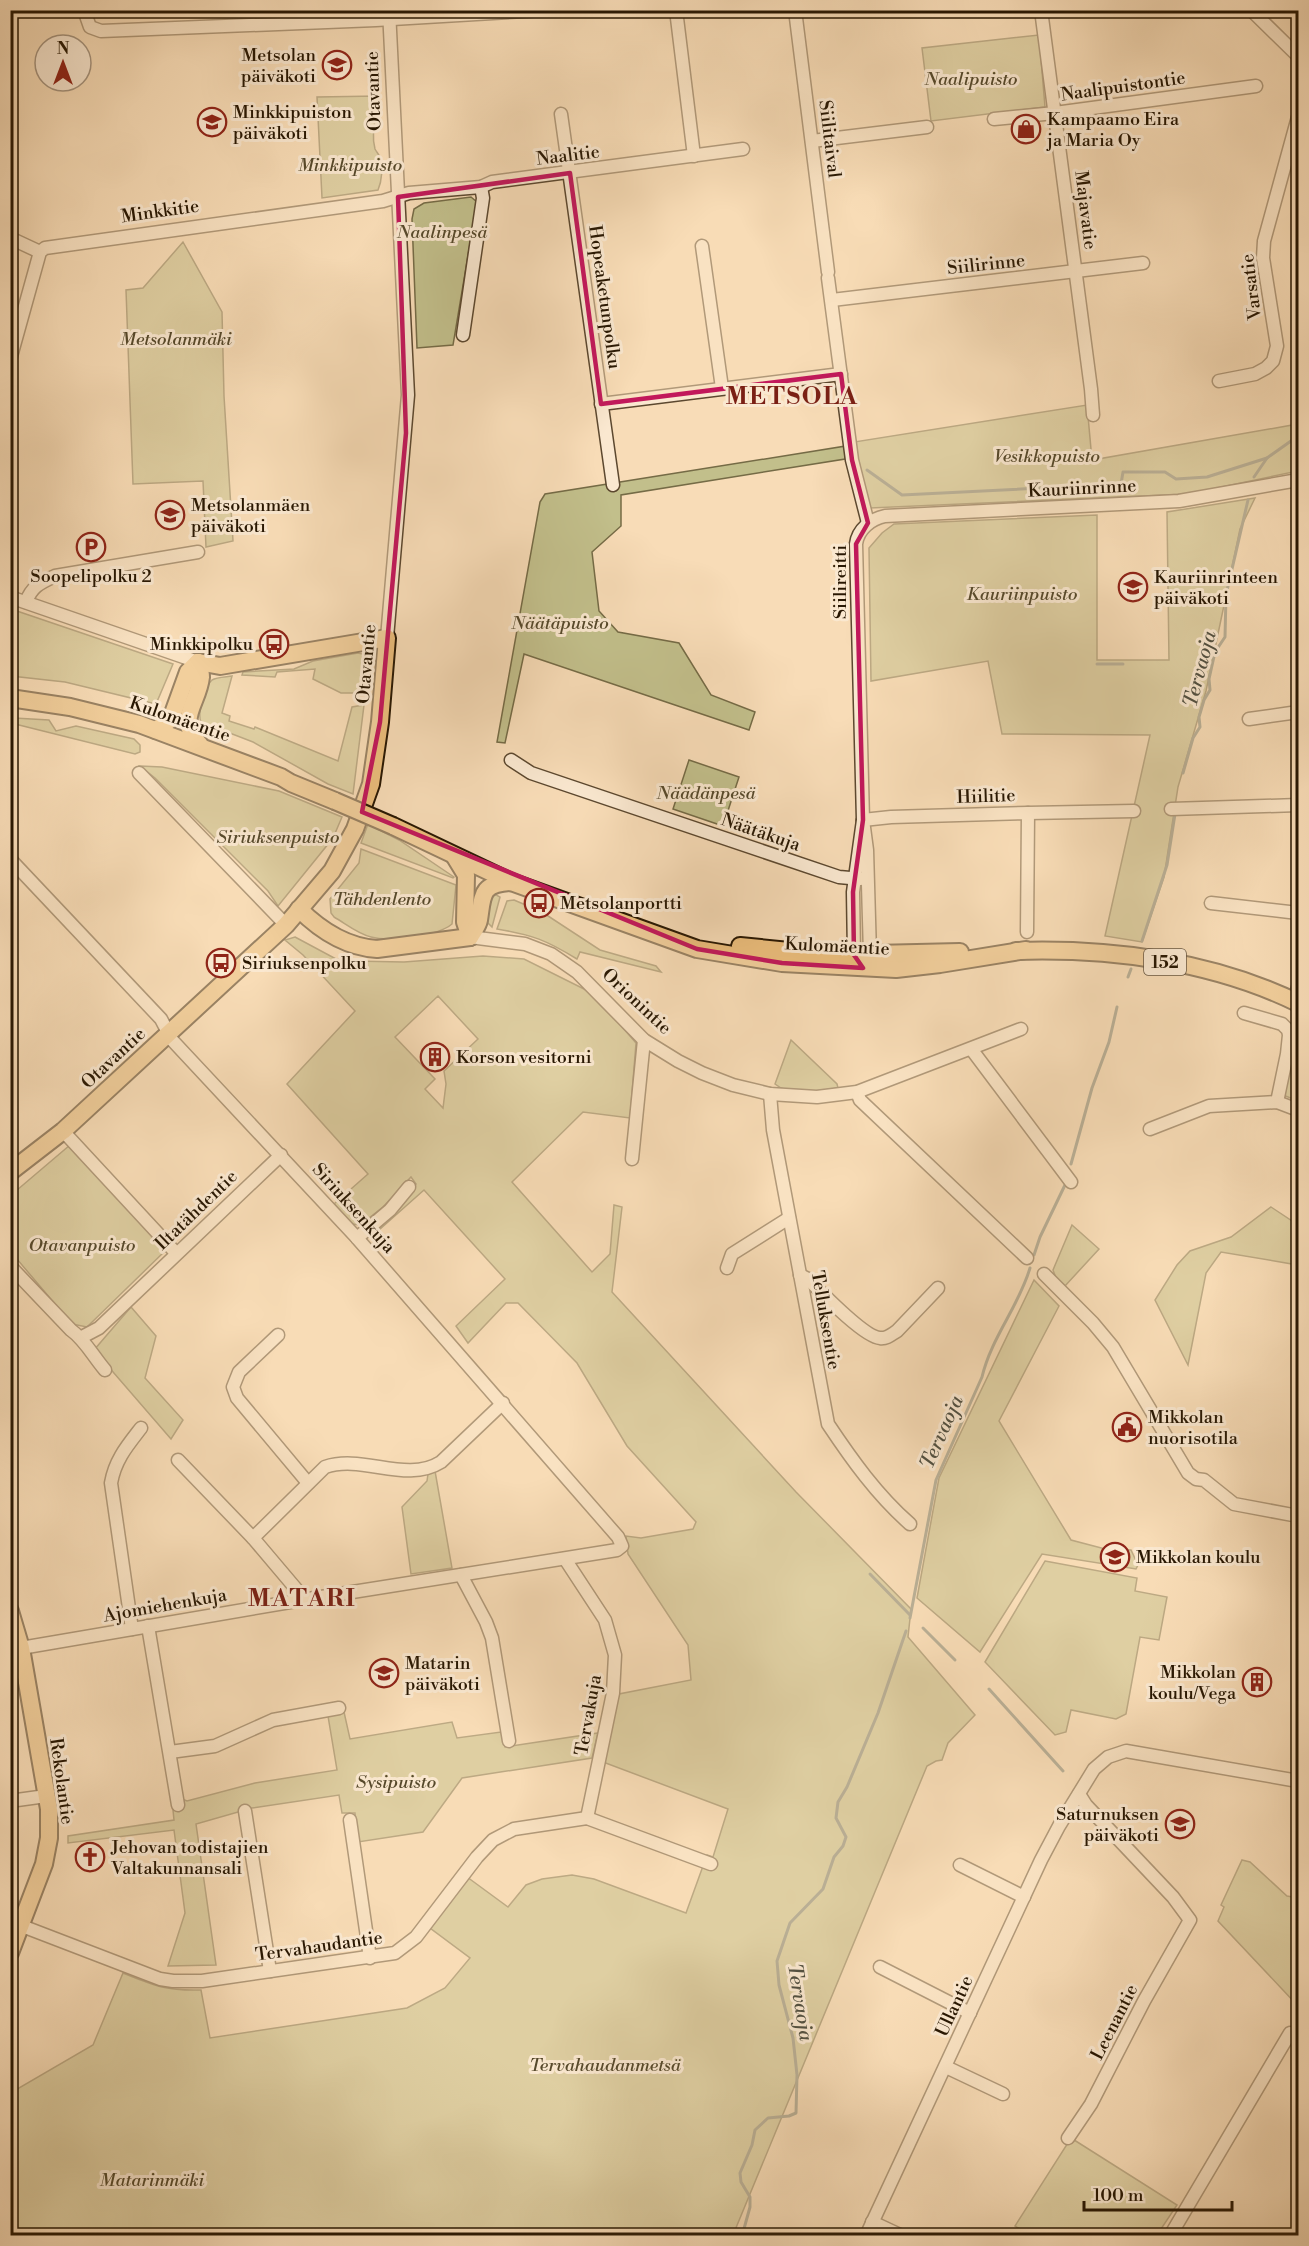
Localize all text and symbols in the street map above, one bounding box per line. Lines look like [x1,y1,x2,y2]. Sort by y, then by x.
north arrow [33,33,93,93]
text: N [57,39,70,59]
place label: Metsolan päiväkoti [241,44,316,88]
school or university icon: Metsolan päiväkoti [321,49,353,81]
street label: Otavantie [361,51,386,131]
street label: Naalipuistontie [1059,66,1187,107]
park label: Naalipuisto [923,68,1018,91]
street label: Siilitaival [813,99,846,180]
place label: Minkkipuiston päiväkoti [233,101,352,145]
school or university icon: Minkkipuiston päiväkoti [196,106,228,138]
place label: Kampaamo Eira ja Maria Oy [1046,108,1180,152]
shop icon: Kampaamo Eira ja Maria Oy [1010,113,1042,145]
street label: Naalitie [535,140,601,171]
park label: Minkkipuisto [298,154,402,177]
street label: Majavatie [1069,169,1102,251]
street label: Minkkitie [120,195,201,228]
park label: Naalinpesä [396,221,488,244]
street label: Hopeaketunpolku [583,224,626,371]
street label: Siilirinne [946,249,1026,280]
street label: Varsatie [1236,252,1267,322]
park label: Metsolanmäki [120,328,232,351]
district label: METSOLA [725,382,859,412]
park label: Vesikkopuisto [994,445,1100,468]
street label: Kauriinrinne [1027,474,1137,503]
place label: Metsolanmäen päiväkoti [191,494,311,538]
school or university icon: Metsolanmäen päiväkoti [154,499,186,531]
parking icon: Soopelipolku 2 [75,531,107,563]
street label: Siilireitti [829,545,852,619]
place label: Soopelipolku 2 [30,565,152,588]
place label: Kauriinrinteen päiväkoti [1154,566,1278,610]
school or university icon: Kauriinrinteen päiväkoti [1117,571,1149,603]
park label: Kauriinpuisto [967,583,1077,606]
park label: Näätäpuisto [510,612,609,635]
street label: Otavantie [352,623,381,705]
bus stop icon: Minkkipolku [258,628,290,660]
water label: Tervaoja [1178,628,1223,710]
place label: Minkkipolku [150,633,254,656]
street label: Kulomäentie [126,691,233,747]
park label: Näädänpesä [656,782,756,805]
street label: Hiilitie [956,784,1016,809]
street label: Näätäkuja [718,808,804,857]
park label: Siriuksenpuisto [217,826,339,849]
bus stop icon: Metsolanportti [523,887,555,919]
park label: Tähdenlento [333,888,431,911]
place label: Metsolanportti [560,892,682,915]
street label: Kulomäentie [784,932,890,961]
bus stop icon: Siriuksenpolku [205,947,237,979]
road number: 152 [1144,949,1186,975]
place label: Siriuksenpolku [242,952,367,975]
street label: Orionintie [597,963,676,1039]
street label: Otavantie [76,1023,150,1094]
building icon: Korson vesitorni [419,1041,451,1073]
place label: Korson vesitorni [456,1046,592,1069]
street label: Siriuksenkuja [307,1158,401,1259]
street label: Iltatähdentie [150,1165,242,1255]
park label: Otavanpuisto [29,1234,135,1257]
street label: Telluksentie [805,1269,846,1371]
water label: Tervaoja [915,1391,970,1473]
place label: Mikkolan nuorisotila [1148,1406,1239,1450]
public building icon: Mikkolan nuorisotila [1111,1411,1143,1443]
school or university icon: Mikkolan koulu [1099,1541,1131,1573]
place label: Mikkolan koulu [1136,1546,1261,1569]
street label: Ajomiehenkuja [101,1583,230,1628]
district label: MATARI [248,1584,356,1614]
place label: Matarin päiväkoti [405,1652,480,1696]
school or university icon: Matarin päiväkoti [368,1657,400,1689]
place label: Mikkolan koulu/Vega [1149,1661,1237,1705]
building icon: Mikkolan koulu/Vega [1241,1666,1273,1698]
street label: Tervakuja [570,1672,607,1757]
street label: Rekolantie [44,1736,79,1826]
park label: Sysipuisto [356,1771,436,1794]
place label: Saturnuksen päiväkoti [1056,1803,1159,1847]
school or university icon: Saturnuksen päiväkoti [1164,1808,1196,1840]
place label: Jehovan todistajien Valtakunnansali [110,1836,269,1880]
church icon: Jehovan todistajien Valtakunnansali [74,1841,106,1873]
street label: Tervahaudantie [254,1926,384,1967]
water label: Tervaoja [781,1962,818,2044]
street label: Ullantie [930,1972,979,2041]
street label: Leenantie [1086,1980,1143,2064]
park label: Tervahaudanmetsä [529,2054,682,2077]
park label: Matarinmäki [100,2169,205,2192]
scale bar [1084,2174,1232,2212]
text: 100 m [1093,2184,1144,2207]

